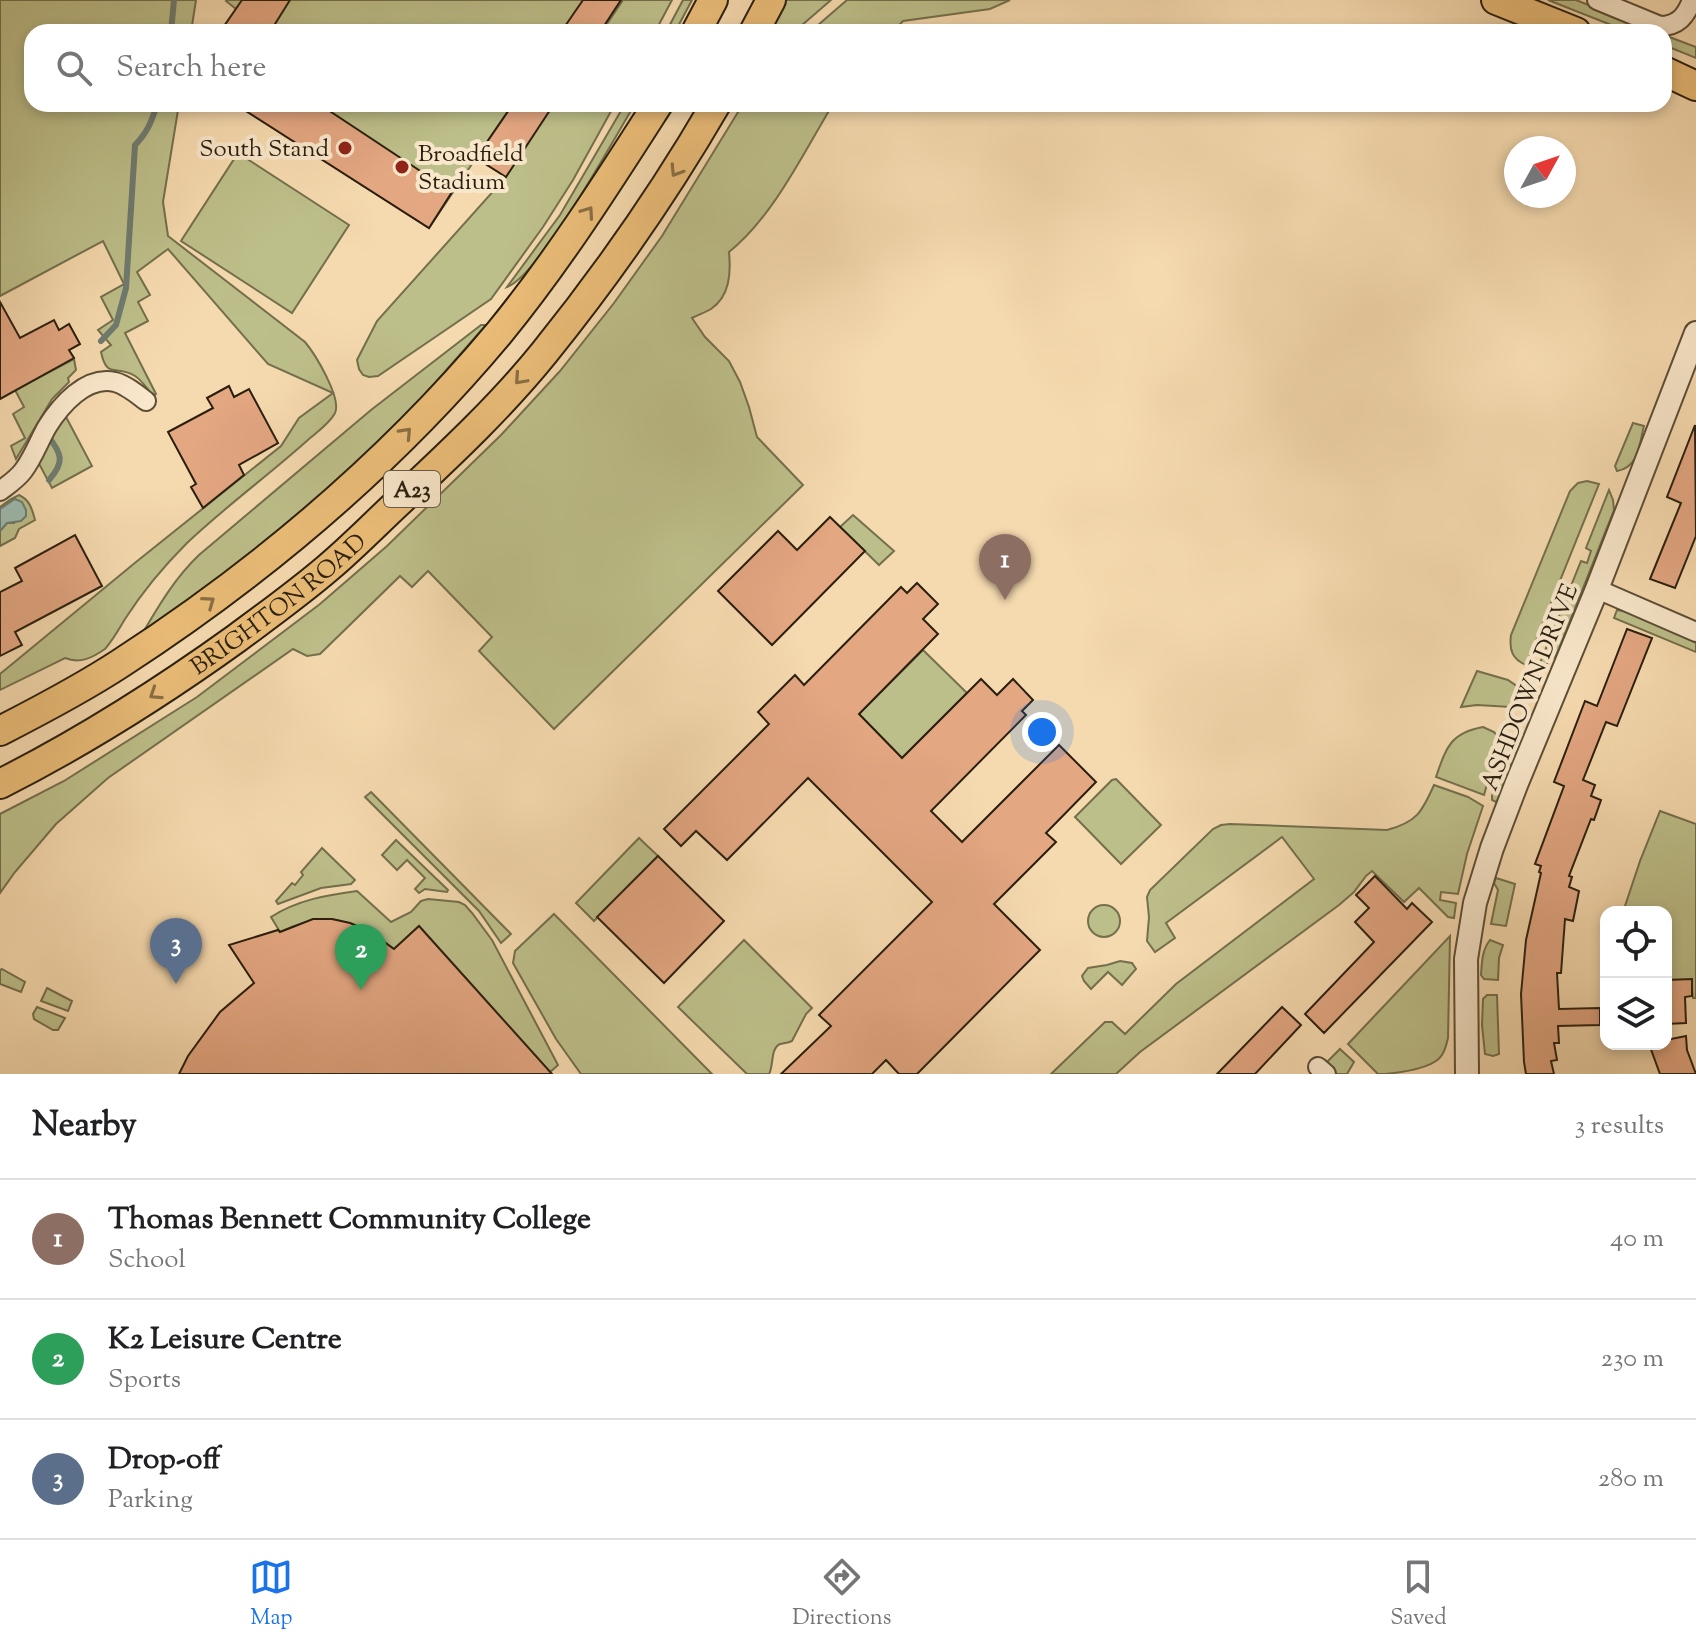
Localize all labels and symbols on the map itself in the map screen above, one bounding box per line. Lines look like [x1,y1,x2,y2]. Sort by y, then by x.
place label: South Stand [199,133,329,167]
north arrow [1504,136,1576,208]
place label: Broadfield Stadium [418,138,524,200]
marker: South Stand [336,139,354,157]
marker: Broadfield Stadium [393,158,411,176]
one-way arrow [670,162,685,177]
one-way arrow [578,206,593,221]
one-way arrow [515,370,530,384]
one-way arrow [397,428,412,442]
road number: A23 [384,471,440,507]
street label: BRIGHTON ROAD [184,526,375,685]
pin: 1 [979,534,1031,600]
street label: ASHDOWN DRIVE [1474,579,1588,796]
one-way arrow [201,597,215,612]
one-way arrow [149,685,164,700]
your location [1022,712,1062,752]
pin: 3 [150,918,202,984]
pin: 2 [335,924,387,990]

